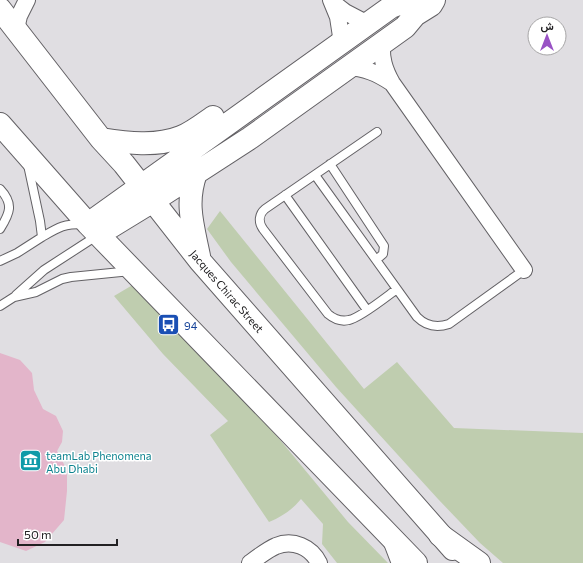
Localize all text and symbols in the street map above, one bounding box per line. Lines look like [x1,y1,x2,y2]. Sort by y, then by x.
north arrow [527,16,567,56]
text: ش [540,19,554,33]
street label: Jacques Chirac Street [187,247,267,336]
bus stop icon: 94 [155,312,181,338]
place label: 94 [184,319,198,332]
museum icon: teamLab Phenomena Abu Dhabi [18,448,44,474]
place label: teamLab Phenomena Abu Dhabi [46,449,152,475]
scale bar [18,521,117,547]
text: 50 m [24,527,52,541]

